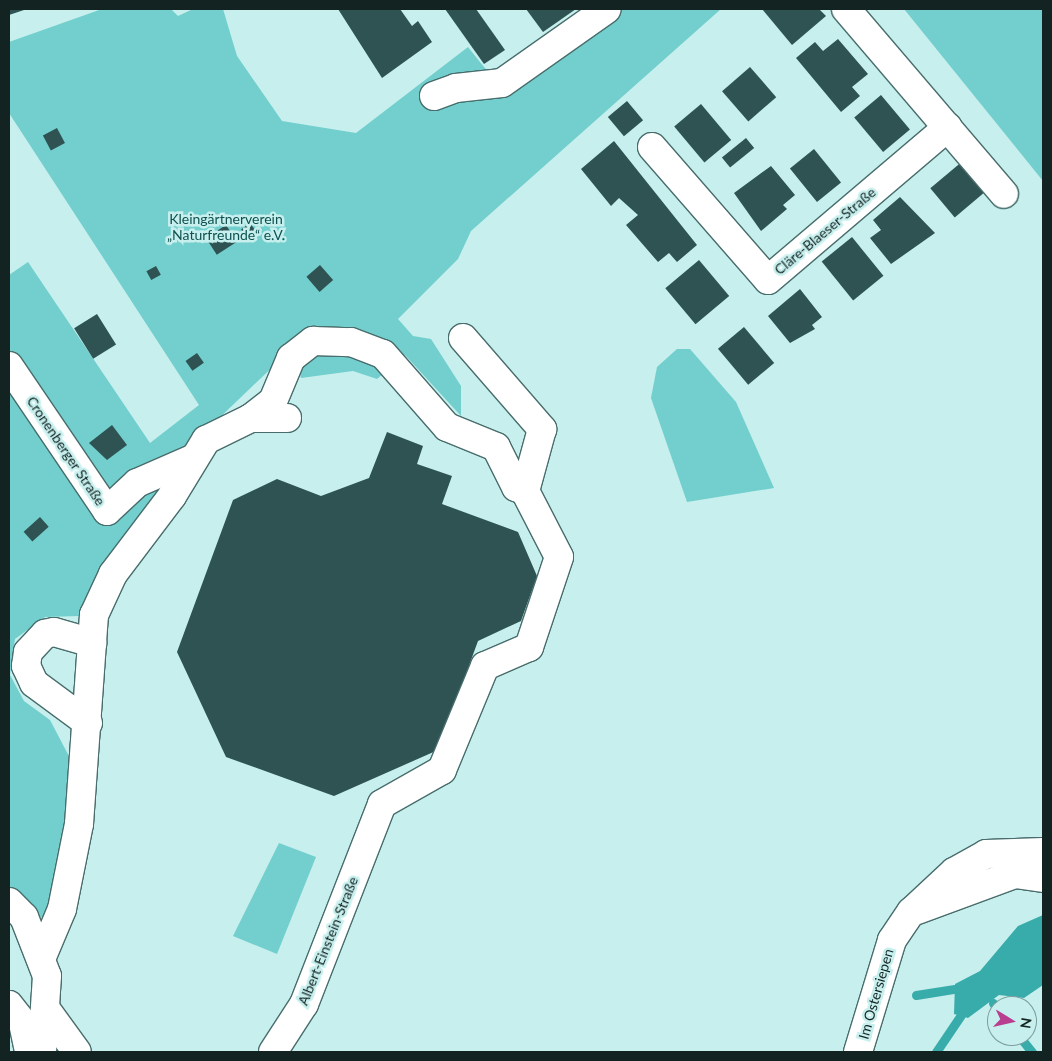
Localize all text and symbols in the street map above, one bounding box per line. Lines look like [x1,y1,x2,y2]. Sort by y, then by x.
street label: Cläre-Blaeser-Straße [771,184,879,278]
park label: Kleingärtnerverein „Naturfreunde“ e.V. [167,211,285,243]
street label: Cronenberger Straße [23,393,109,509]
street label: Albert-Einstein-Straße [295,874,361,1008]
street label: Im Ostersiepen [855,947,897,1041]
north arrow [987,996,1037,1046]
text: N [1017,1017,1036,1030]

